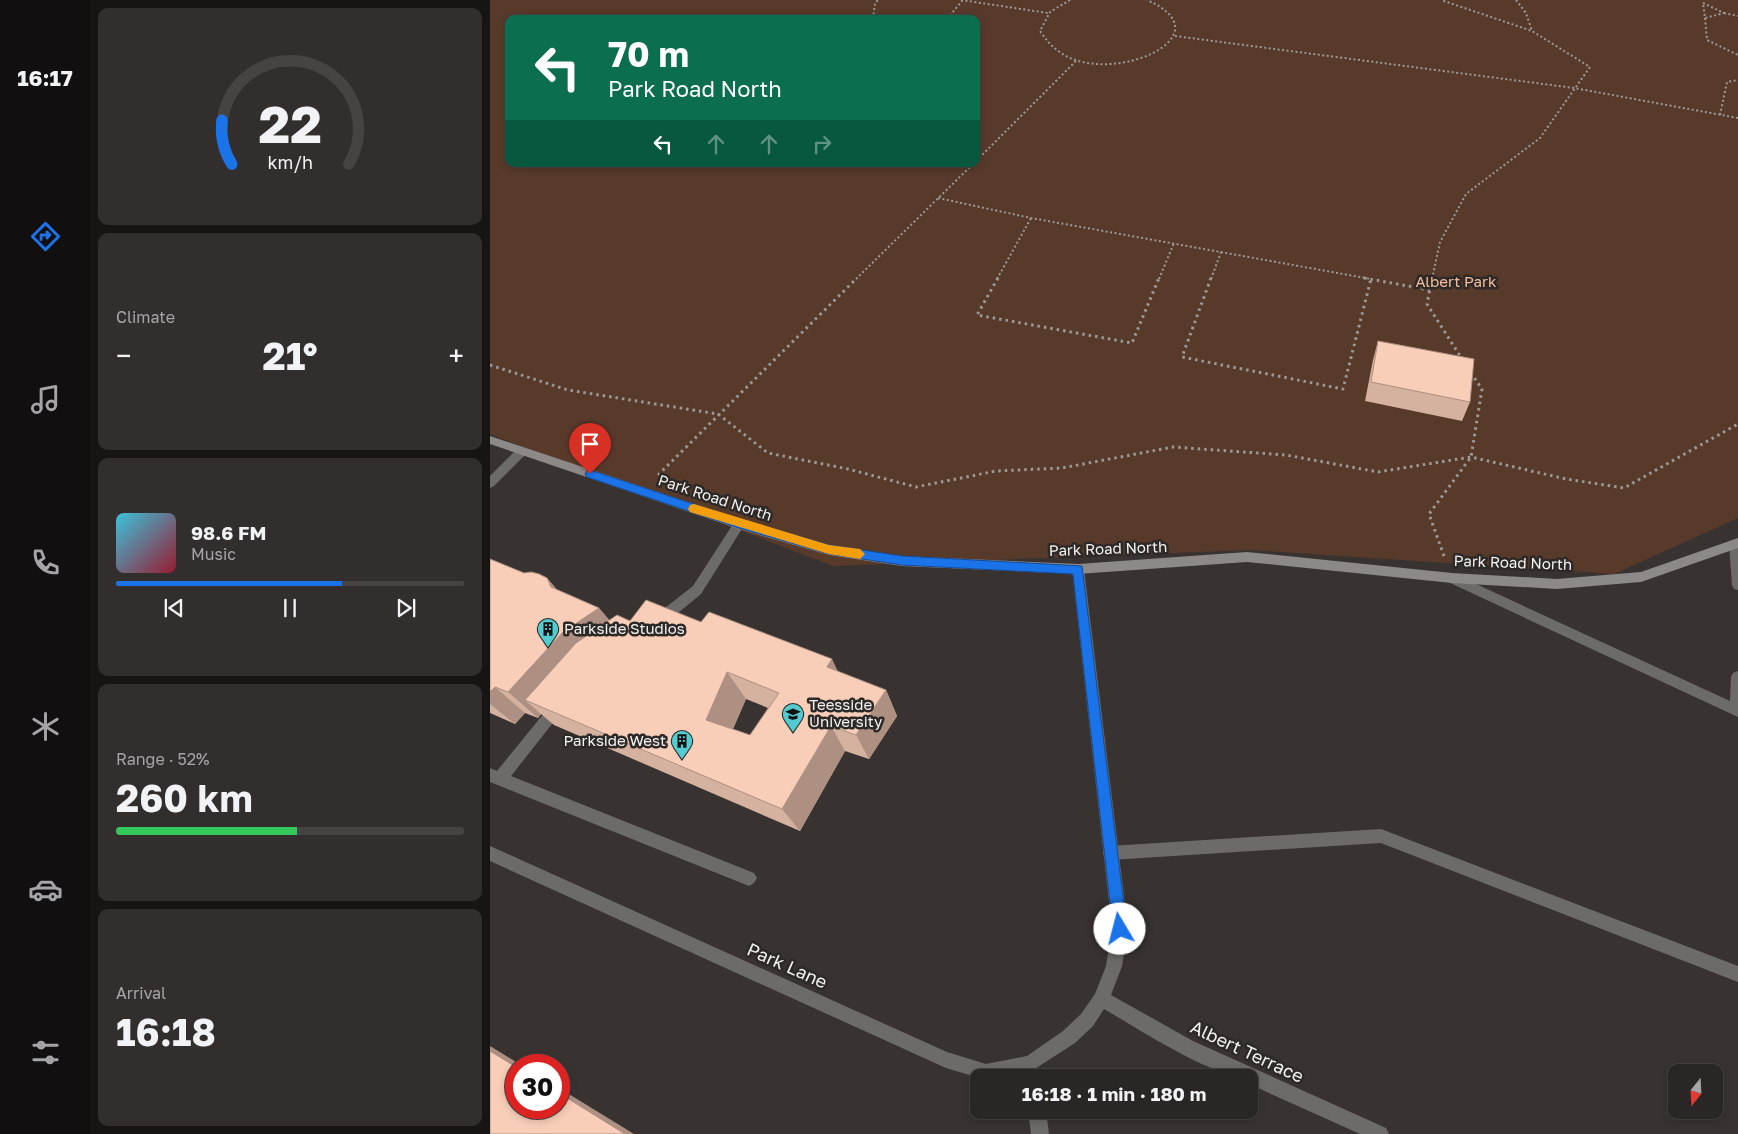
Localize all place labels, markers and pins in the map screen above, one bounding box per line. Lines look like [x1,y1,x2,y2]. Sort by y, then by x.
pin [569,423,611,474]
building icon: Parkside Studios [536,617,560,648]
place label: Parkside Studios [564,619,685,637]
place label: Teesside University [809,695,883,730]
school or university icon: Teesside University [781,702,805,733]
building icon: Parkside West [670,729,694,760]
place label: Parkside West [563,731,666,749]

